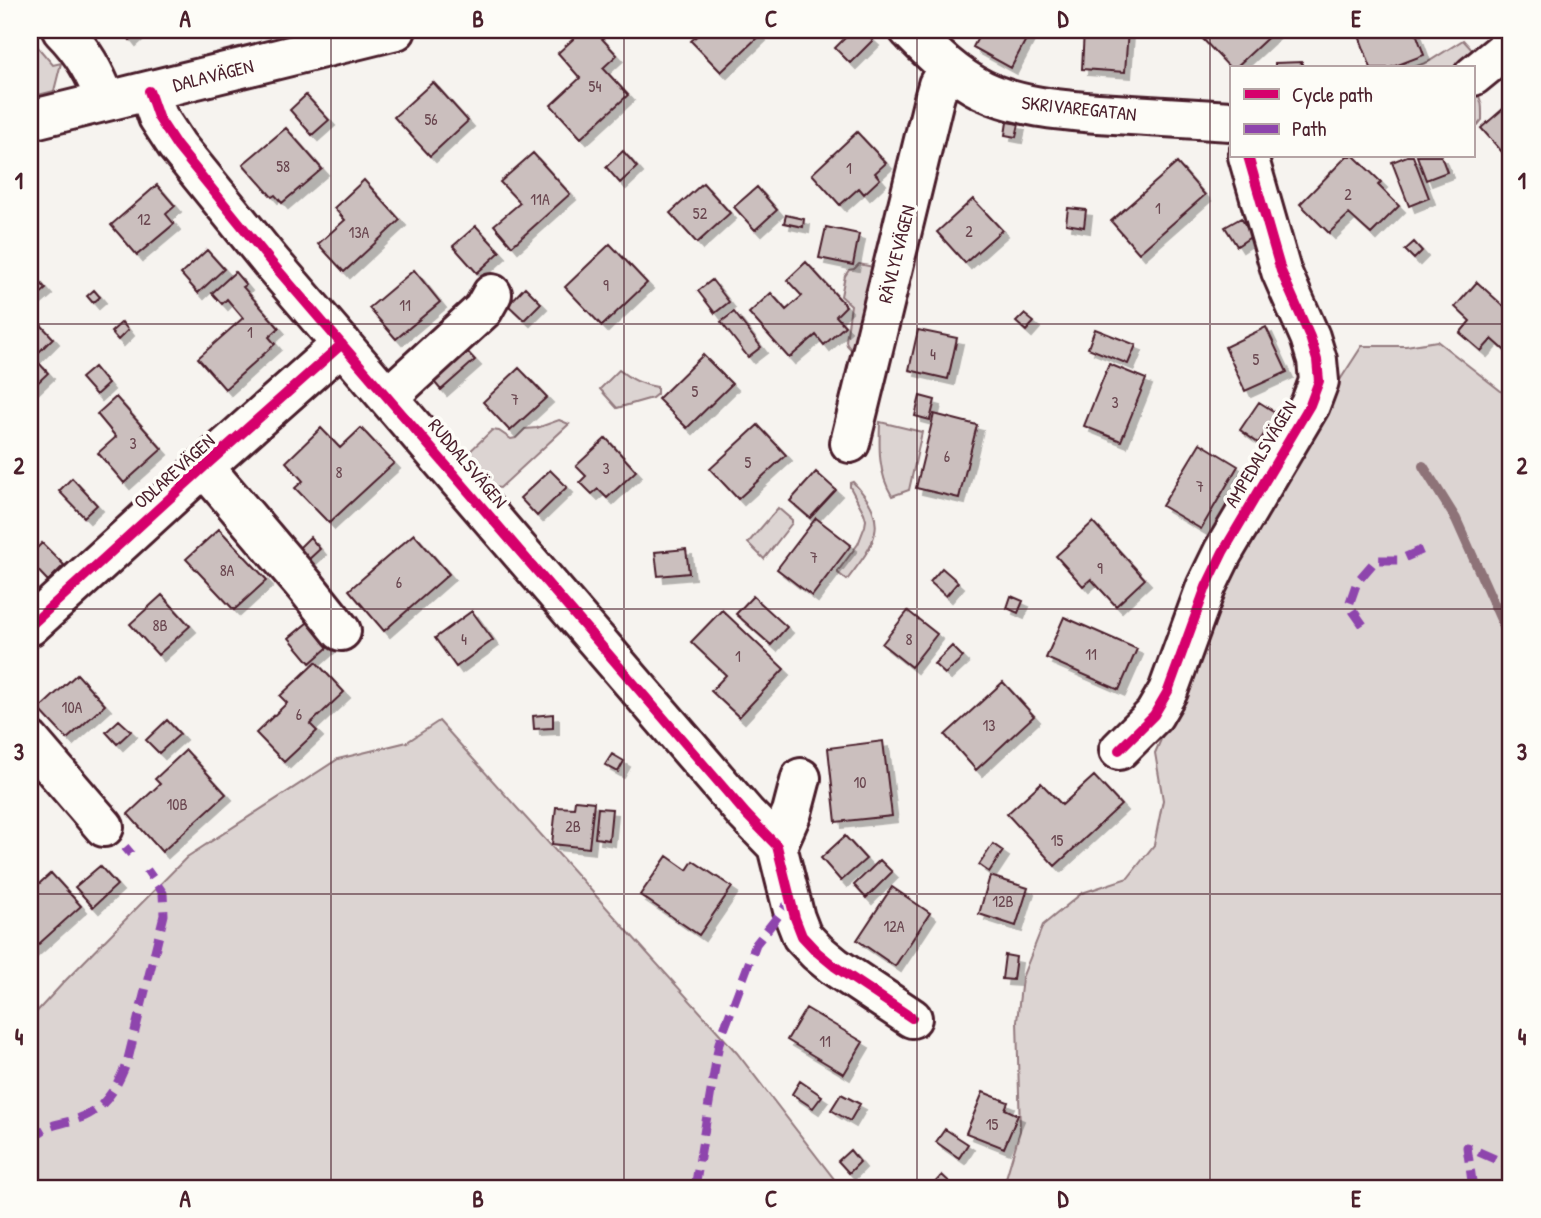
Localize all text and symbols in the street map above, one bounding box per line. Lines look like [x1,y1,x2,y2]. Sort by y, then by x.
text: A [179,3,191,34]
text: B [472,3,484,34]
text: C [765,3,777,34]
text: D [1058,3,1070,34]
text: E [1351,3,1362,34]
street label: DALAVÄGEN [170,52,256,98]
legend [1230,66,1474,158]
house number: 54 [589,75,601,97]
text: Cycle path [1292,80,1373,109]
street label: SKRIVAREGATAN [1020,89,1138,127]
house number: 56 [424,108,438,130]
text: Path [1292,114,1327,143]
house number: 58 [276,155,290,177]
house number: 1 [846,157,852,179]
text: 1 [15,165,23,196]
text: 1 [1518,165,1526,196]
house number: 2 [1344,183,1352,205]
house number: 11A [530,188,550,210]
house number: 1 [1155,197,1161,219]
house number: 52 [693,202,708,224]
street label: RÄVLYEVÄGEN [871,202,921,306]
house number: 12 [137,208,151,230]
house number: 2 [965,220,973,242]
house number: 13A [349,221,370,243]
house number: 9 [603,274,609,296]
house number: 11 [399,294,411,316]
house number: 1 [247,321,253,343]
house number: 4 [930,343,936,365]
house number: 5 [1253,348,1260,370]
house number: 5 [692,380,699,402]
house number: 7 [511,388,519,410]
house number: 3 [1111,391,1119,413]
street label: AMPEDALSVÄGEN [1218,396,1302,512]
street label: RUDDALSVÄGEN [423,413,513,513]
street label: ODLAREVÄGEN [128,428,220,514]
house number: 3 [129,432,137,454]
house number: 6 [944,445,950,467]
text: 2 [14,450,25,481]
text: 2 [1517,450,1528,481]
house number: 5 [745,451,752,473]
house number: 3 [602,457,610,479]
house number: 8 [336,461,343,483]
house number: 7 [1196,475,1204,497]
house number: 7 [810,546,818,568]
house number: 9 [1097,557,1103,579]
house number: 8A [220,559,235,581]
house number: 6 [396,571,402,593]
house number: 8B [152,614,168,636]
house number: 4 [461,628,467,650]
house number: 8 [906,628,913,650]
house number: 11 [1085,643,1097,665]
house number: 1 [735,645,741,667]
house number: 10A [62,696,83,718]
house number: 6 [296,703,302,725]
house number: 13 [983,714,995,736]
text: 3 [14,736,24,767]
text: 3 [1517,736,1527,767]
house number: 10 [854,771,866,793]
house number: 10B [166,793,188,815]
house number: 2B [565,815,581,837]
house number: 15 [1051,829,1064,851]
house number: 12B [992,890,1014,912]
house number: 12A [883,915,905,937]
text: 4 [15,1021,24,1052]
text: 4 [1518,1021,1527,1052]
house number: 11 [819,1030,831,1052]
house number: 15 [986,1113,999,1135]
text: A [179,1183,191,1214]
text: B [472,1183,484,1214]
text: C [765,1183,777,1214]
text: D [1058,1183,1070,1214]
text: E [1351,1183,1362,1214]

